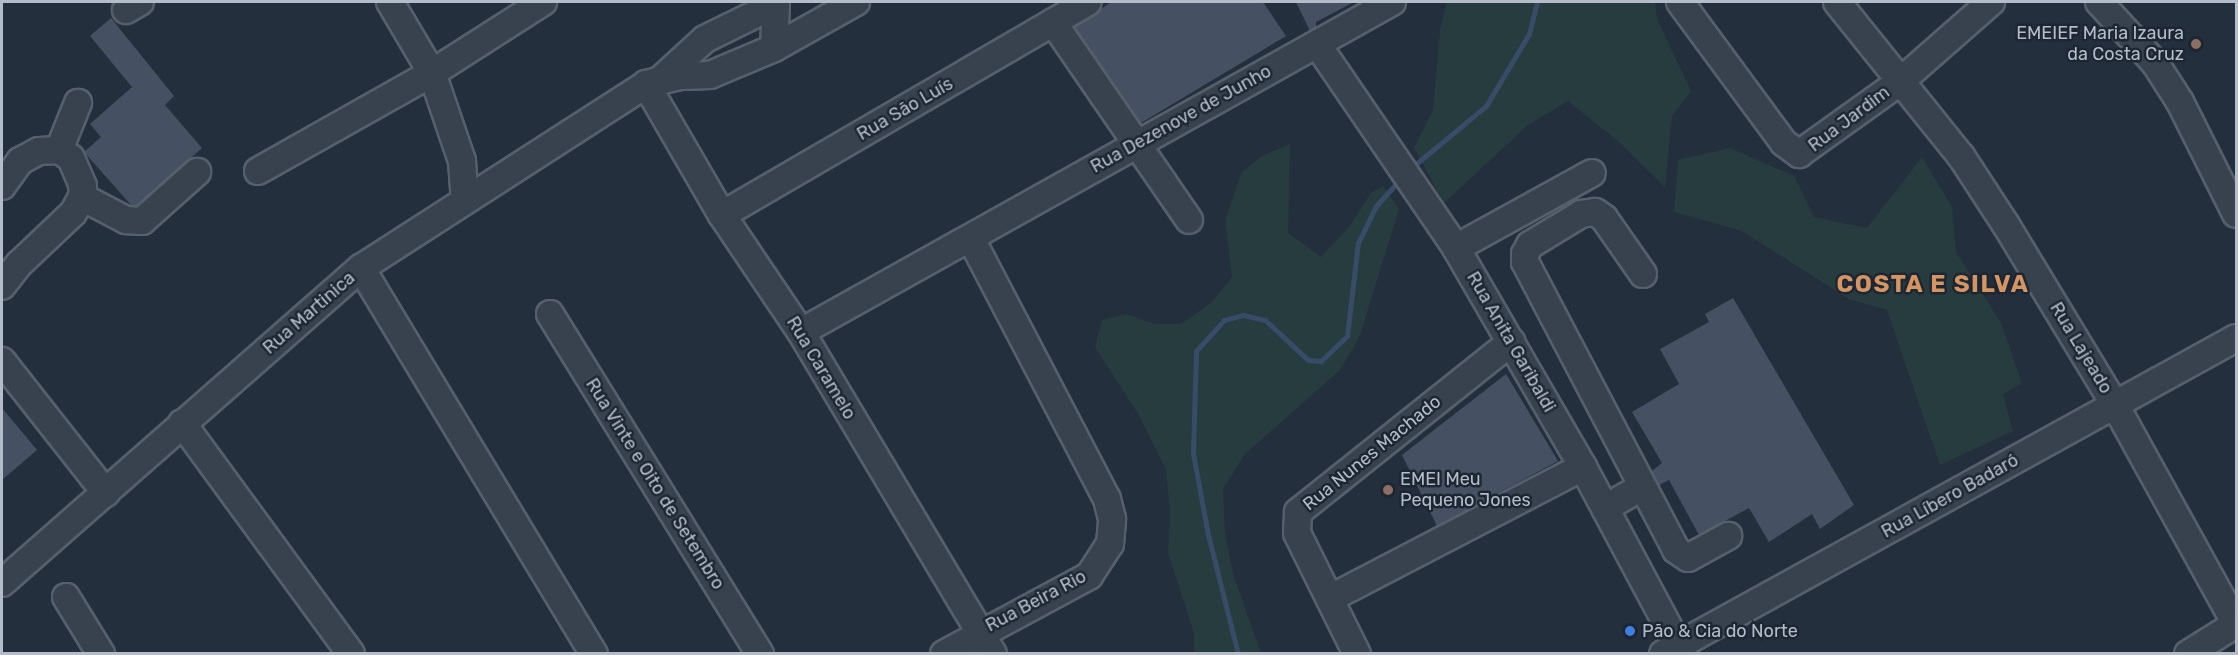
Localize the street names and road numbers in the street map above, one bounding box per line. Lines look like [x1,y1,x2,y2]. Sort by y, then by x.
street label: Rua Dezenove de Junho [1087,60,1275,178]
street label: Rua São Luís [853,73,957,145]
street label: Rua Jardim [1804,81,1894,157]
street label: Rua Martinica [259,267,359,359]
street label: Rua Anita Garibaldi [1462,268,1560,416]
street label: Rua Lajeado [2045,298,2117,398]
street label: Rua Caramelo [782,313,860,423]
street label: Rua Vinte e Oito de Setembro [581,374,729,594]
street label: Rua Nunes Machado [1299,391,1445,515]
street label: Rua Líbero Badaró [1878,449,2022,543]
street label: Rua Beira Rio [982,565,1090,637]

